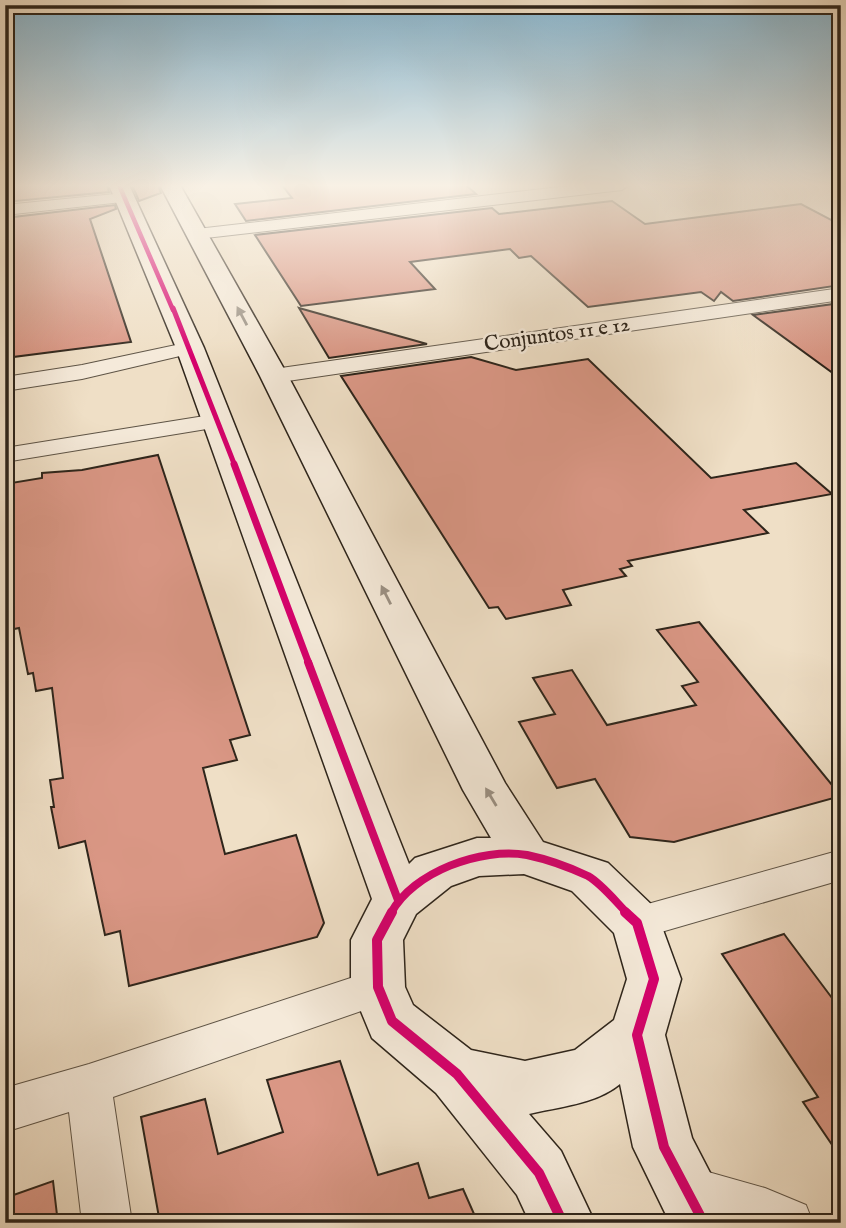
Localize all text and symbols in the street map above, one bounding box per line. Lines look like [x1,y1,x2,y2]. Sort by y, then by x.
one-way arrow [236,306,248,326]
street label: Conjuntos 11 e 12 [482,311,632,359]
one-way arrow [381,585,392,605]
one-way arrow [484,788,497,807]

